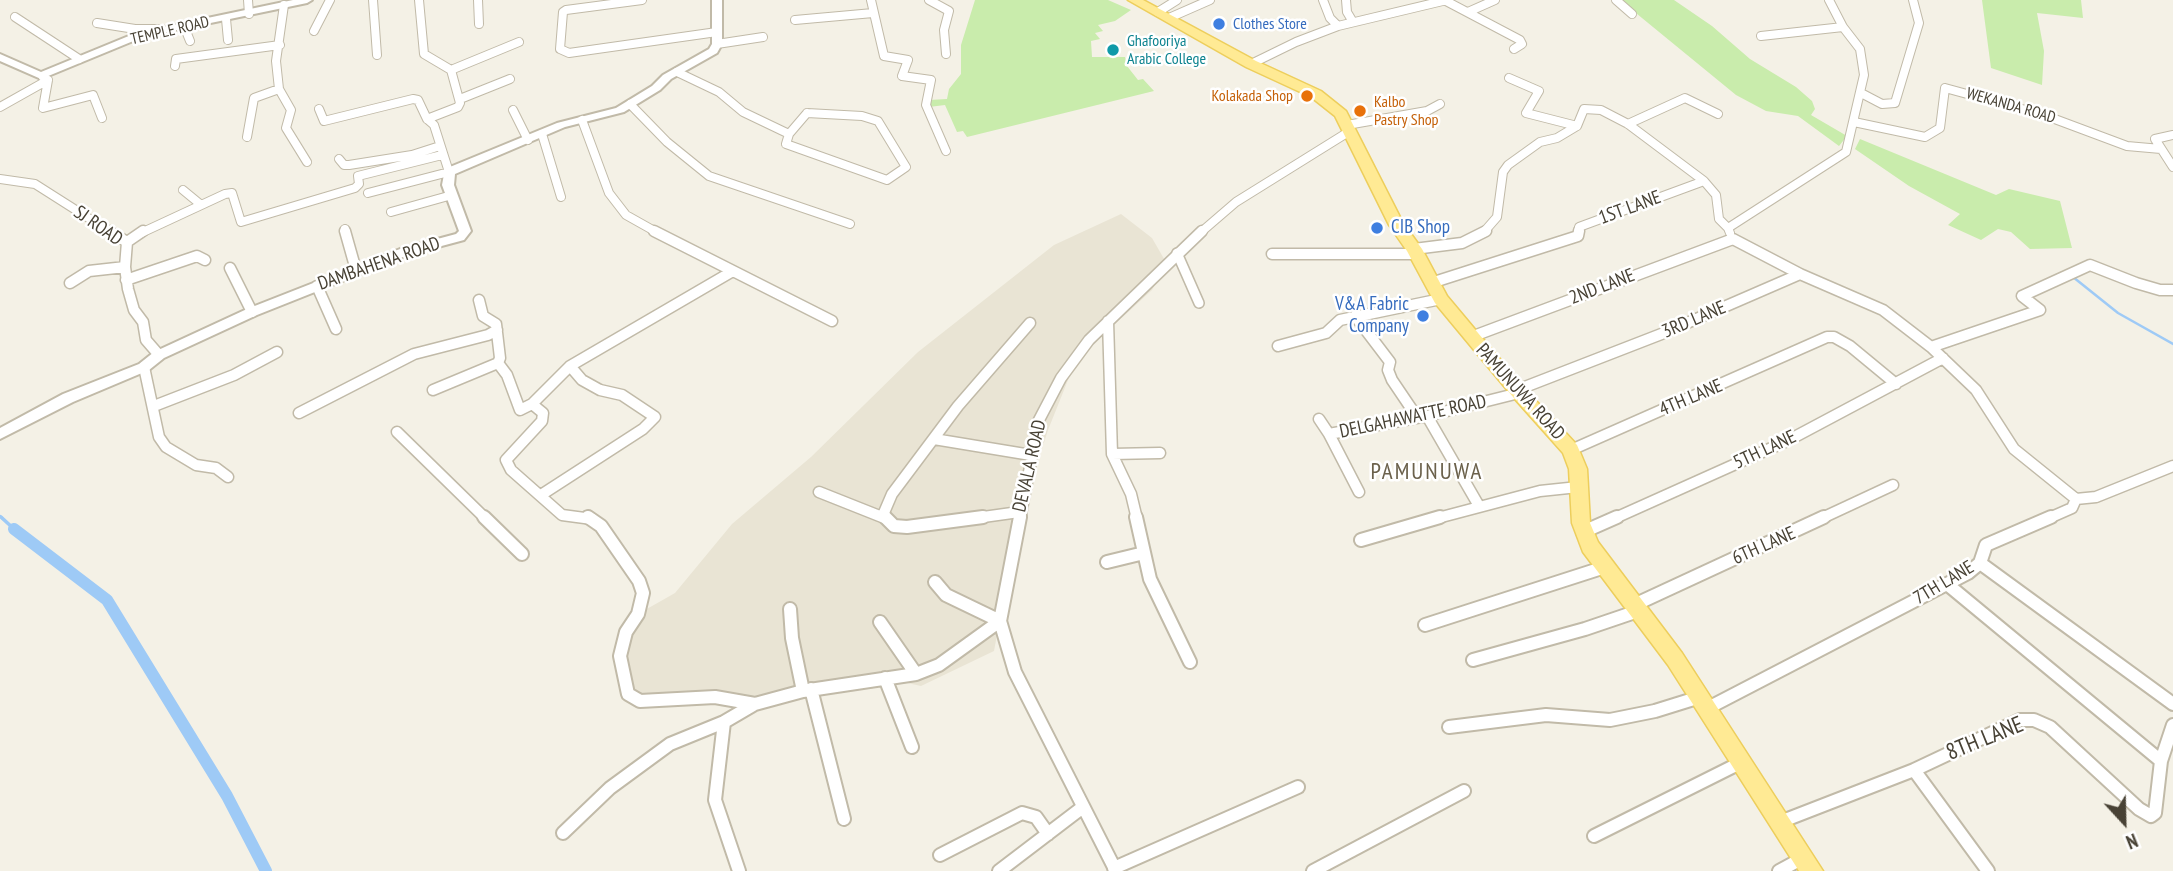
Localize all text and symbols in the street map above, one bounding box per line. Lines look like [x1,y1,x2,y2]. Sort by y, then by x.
street label: TEMPLE ROAD [129,13,211,49]
place label: Clothes Store [1233,14,1307,34]
marker: Clothes Store [1211,16,1227,32]
place label: Ghafooriya Arabic College [1127,31,1206,69]
marker: Ghafooriya Arabic College [1105,42,1121,58]
street label: WEKANDA ROAD [1964,84,2058,128]
place label: Kolakada Shop [1212,86,1293,106]
marker: Kolakada Shop [1299,88,1315,104]
place label: Kalbo Pastry Shop [1374,92,1439,130]
marker: Kalbo Pastry Shop [1352,103,1368,119]
street label: 1ST LANE [1596,186,1664,230]
street label: SJ ROAD [69,201,127,251]
place label: CIB Shop [1391,217,1450,239]
marker: CIB Shop [1369,220,1385,236]
street label: DAMBAHENA ROAD [315,232,443,296]
street label: 2ND LANE [1566,264,1638,310]
place label: V&A Fabric Company [1335,294,1409,338]
street label: 3RD LANE [1659,296,1729,344]
marker: V&A Fabric Company [1415,308,1431,324]
street label: PAMUNUWA ROAD [1471,339,1569,445]
street label: 4TH LANE [1656,374,1726,422]
street label: DELGAHAWATTE ROAD [1338,390,1488,444]
street label: DEVALA ROAD [1008,418,1052,514]
street label: 5TH LANE [1730,426,1800,474]
district label: PAMUNUWA [1372,458,1482,486]
street label: 6TH LANE [1729,522,1799,570]
street label: 7TH LANE [1910,556,1978,610]
street label: 8TH LANE [1942,711,2028,767]
north arrow [2089,787,2159,857]
text: N [2123,828,2141,855]

